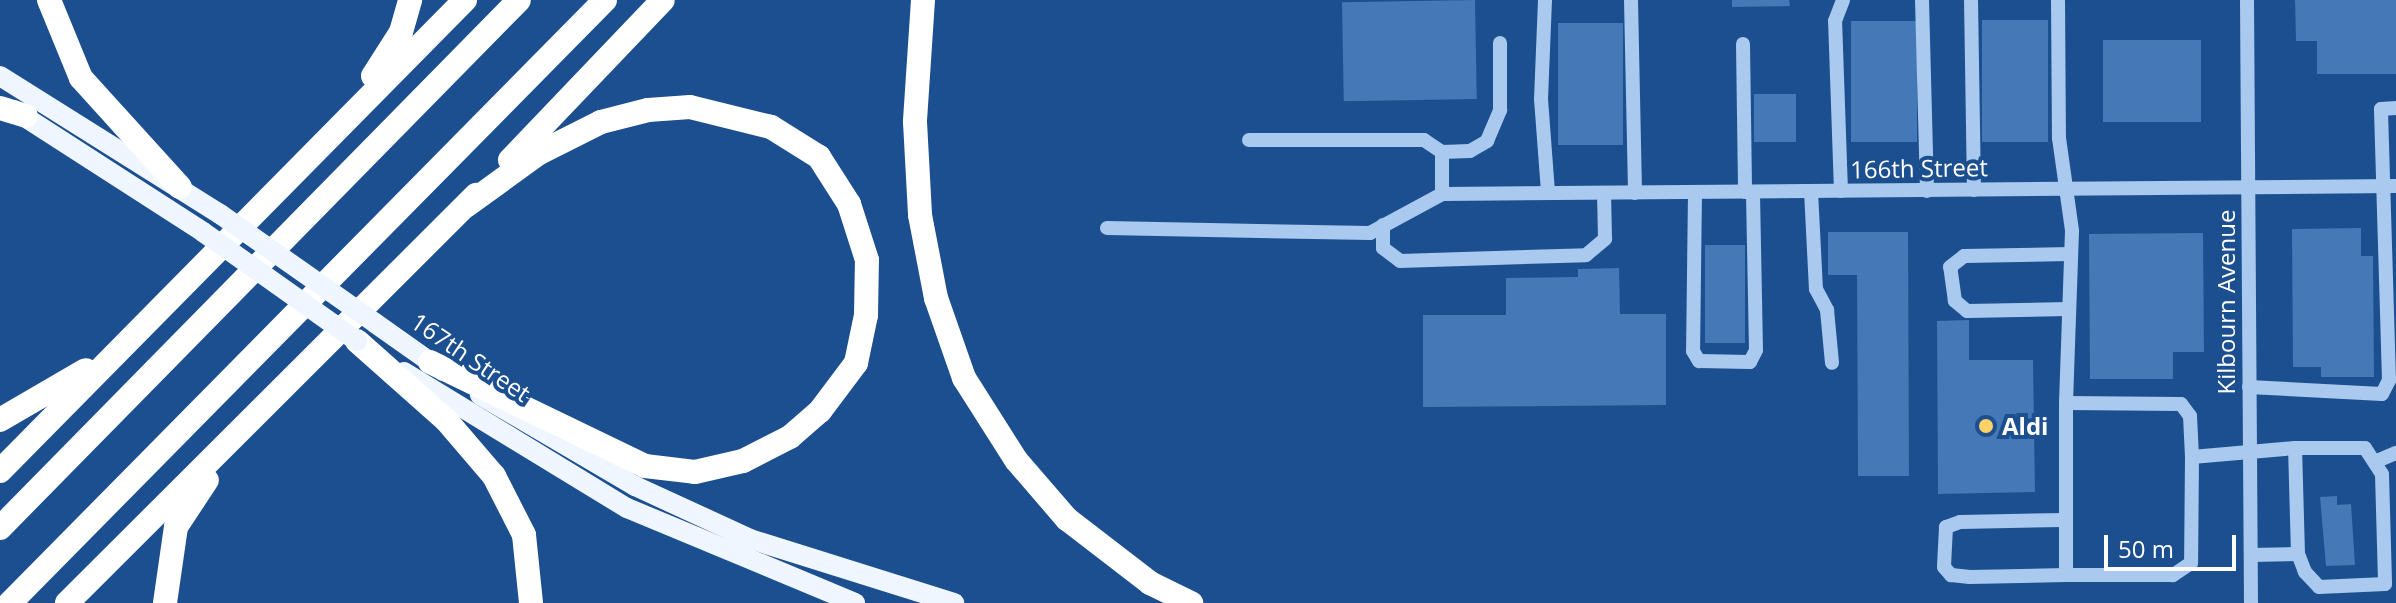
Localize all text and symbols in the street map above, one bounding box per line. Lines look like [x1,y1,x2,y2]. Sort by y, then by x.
street label: 166th Street [1850,152,1988,184]
street label: Kilbourn Avenue [2212,210,2240,394]
street label: 167th Street [406,307,536,407]
place label: Aldi [2002,412,2048,440]
marker: Aldi [1977,417,1995,435]
scale bar [2108,519,2240,569]
text: 50 m [2118,532,2174,565]

